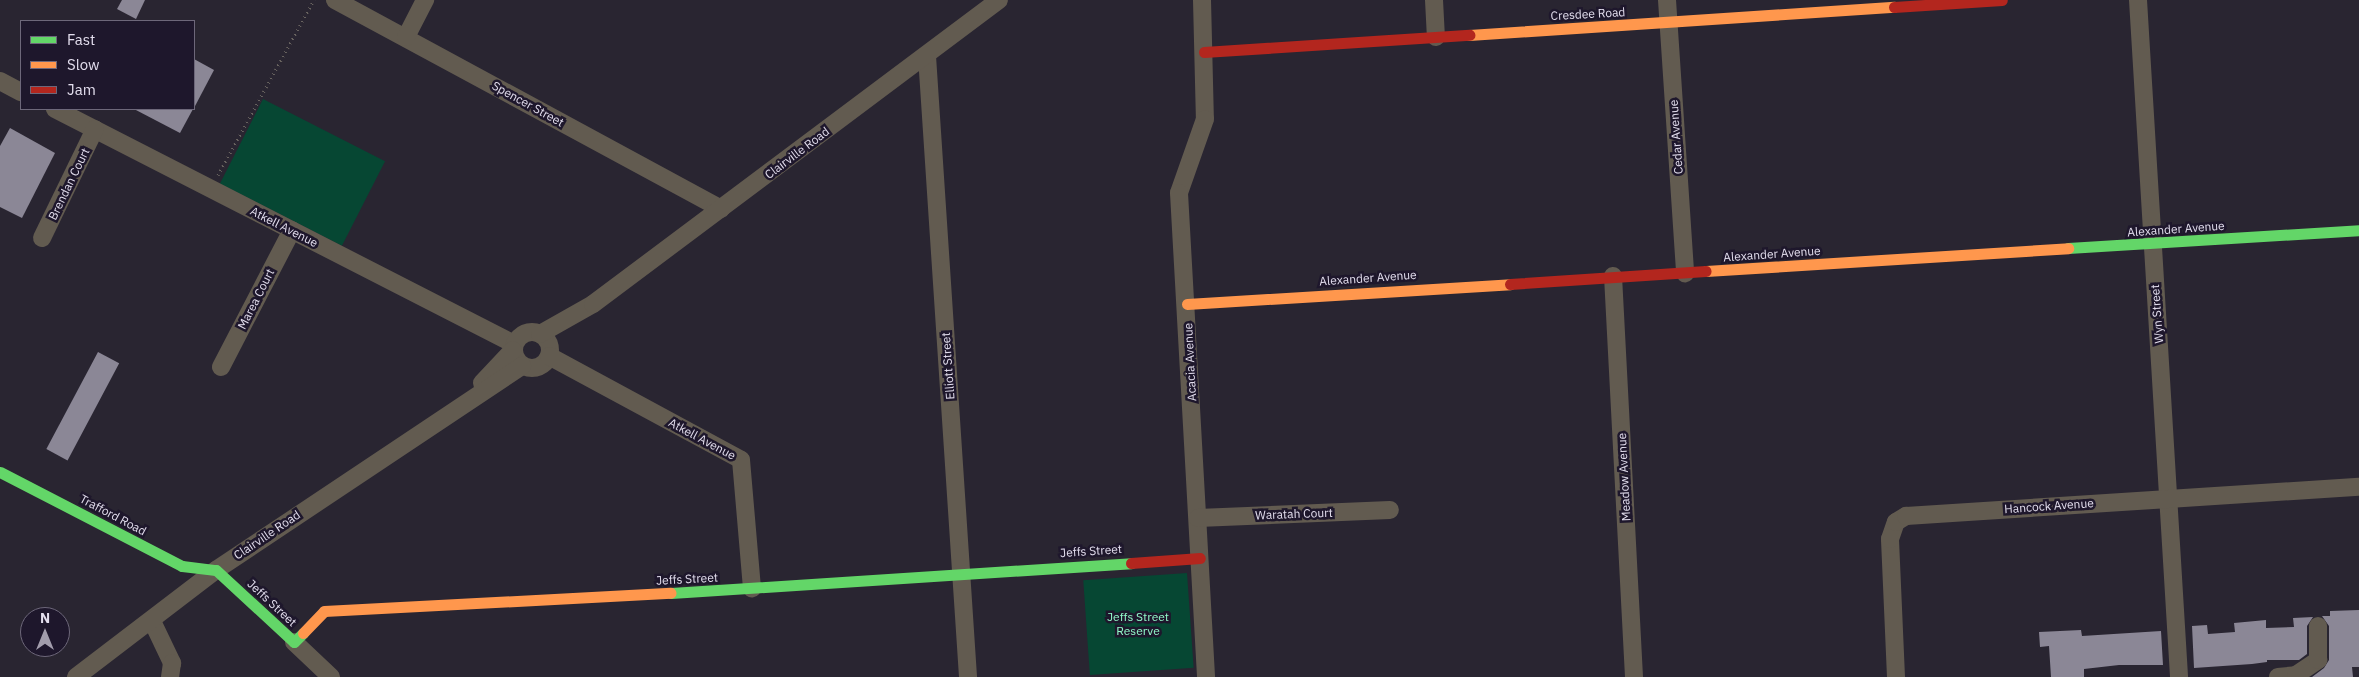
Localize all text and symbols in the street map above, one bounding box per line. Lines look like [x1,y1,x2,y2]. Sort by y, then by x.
street label: Cresdee Road [1550,5,1626,23]
legend [20,20,195,110]
text: Fast [67,30,95,49]
text: Slow [67,55,100,74]
street label: Spencer Street [490,78,566,130]
text: Jam [67,80,96,99]
street label: Cedar Avenue [1666,99,1686,175]
street label: Clairville Road [762,124,832,182]
street label: Brendan Court [45,146,93,222]
street label: Atkell Avenue [248,204,320,250]
street label: Alexander Avenue [2127,218,2225,240]
street label: Alexander Avenue [1723,243,1821,265]
street label: Marea Court [235,266,277,332]
street label: Alexander Avenue [1319,267,1417,289]
street label: Wyn Street [2148,284,2166,344]
street label: Acacia Avenue [1181,322,1199,402]
street label: Elliott Street [938,332,958,400]
street label: Atkell Avenue [666,415,738,463]
street label: Meadow Avenue [1614,432,1634,522]
street label: Trafford Road [77,491,149,539]
street label: Hancock Avenue [2004,496,2094,516]
street label: Waratah Court [1255,505,1333,523]
street label: Clairville Road [231,507,303,563]
street label: Jeffs Street [1060,542,1122,560]
street label: Jeffs Street [656,570,718,588]
street label: Jeffs Street [244,577,300,629]
north arrow [20,607,70,657]
text: N [40,609,50,627]
park label: Jeffs Street Reserve [1107,610,1169,638]

